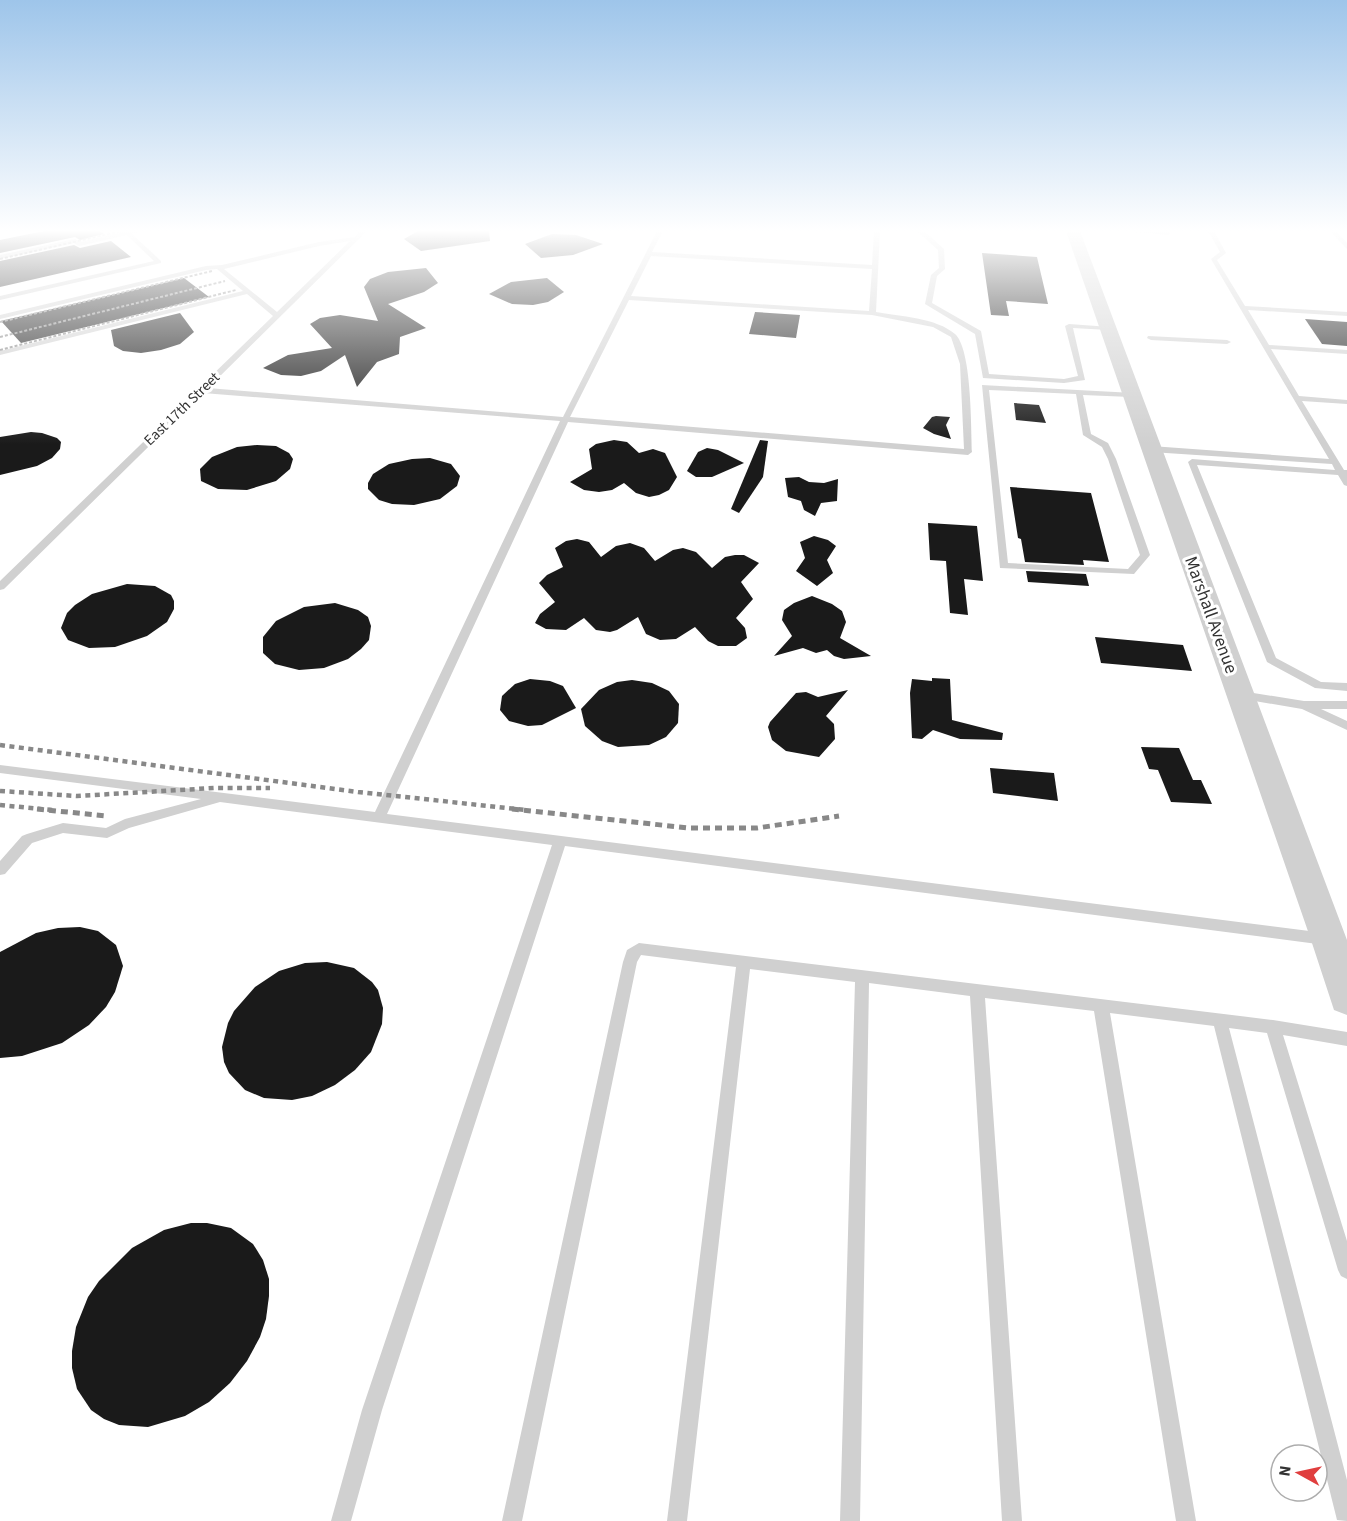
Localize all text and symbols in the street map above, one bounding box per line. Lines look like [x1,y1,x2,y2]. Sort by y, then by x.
street label: East 17th Street [139,367,225,451]
street label: Marshall Avenue [1178,553,1244,677]
north arrow [1269,1443,1329,1503]
text: N [1274,1464,1297,1478]

